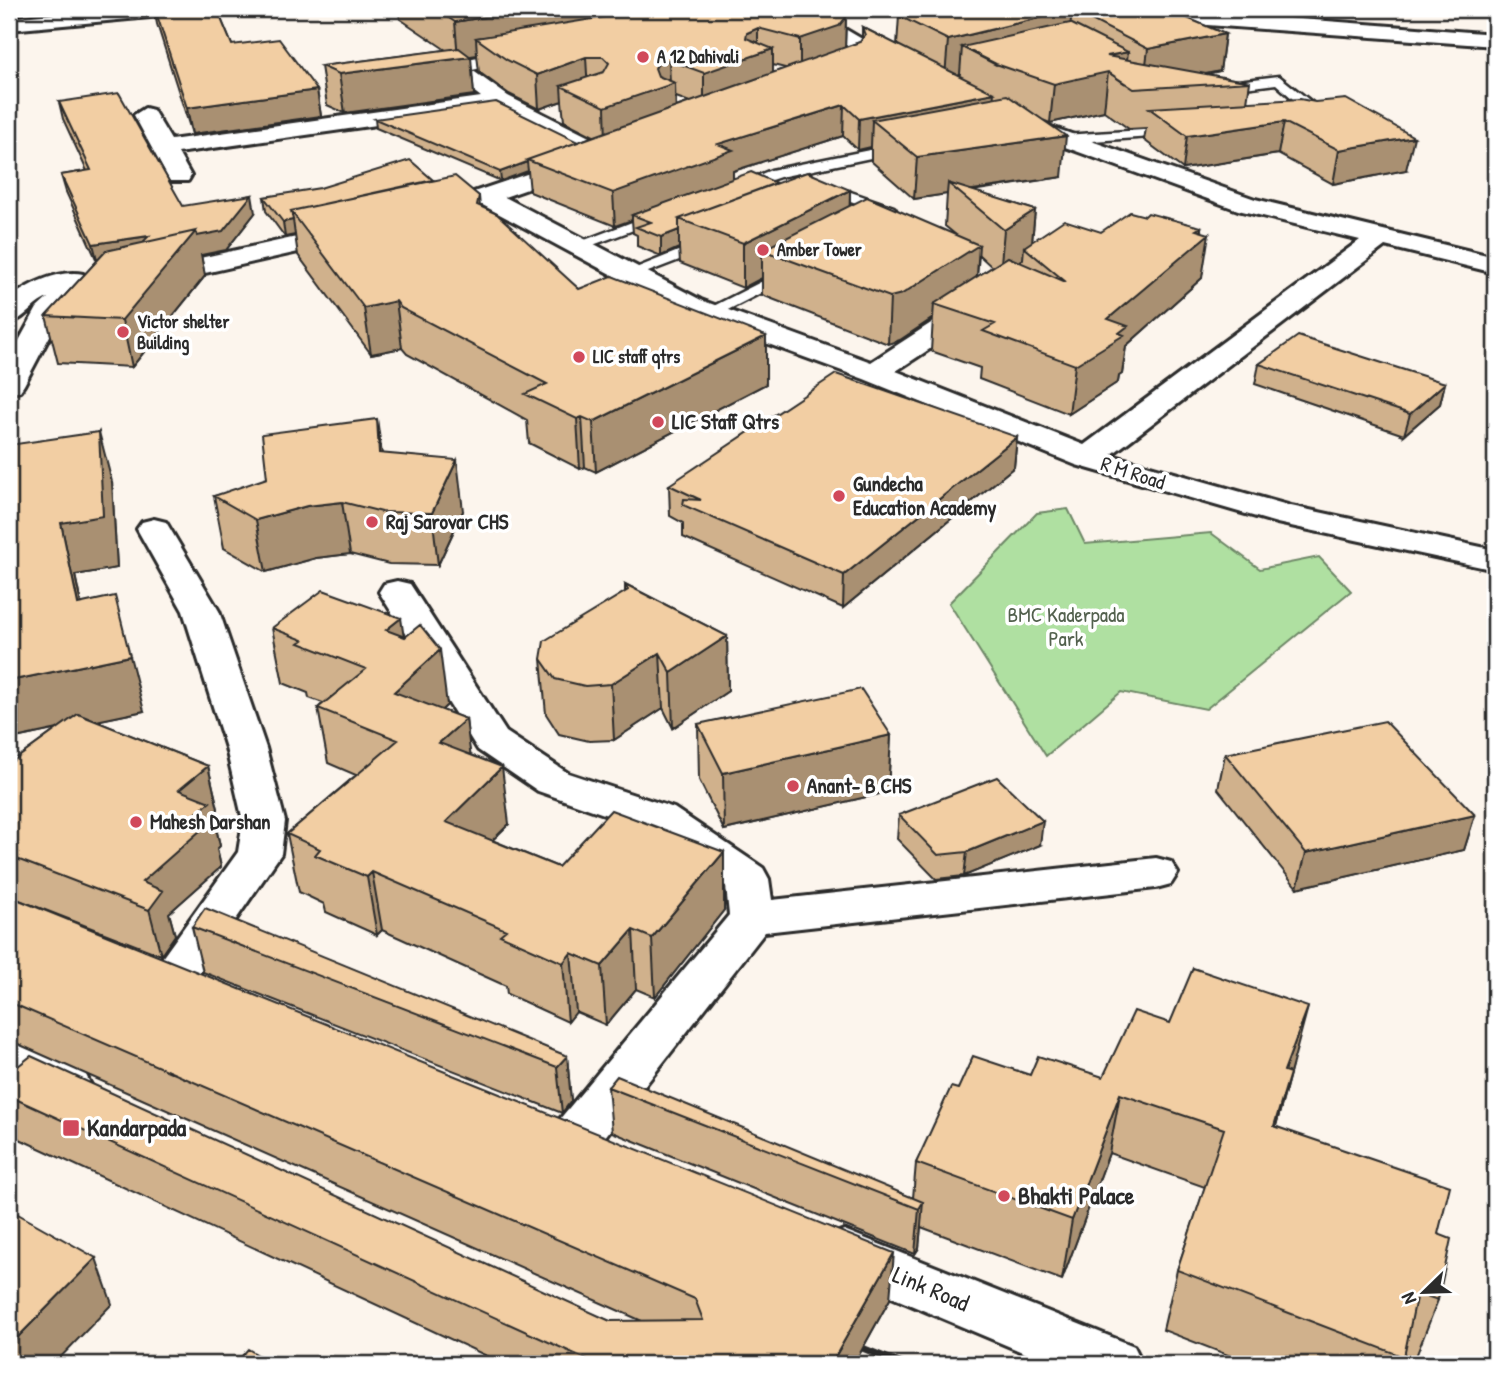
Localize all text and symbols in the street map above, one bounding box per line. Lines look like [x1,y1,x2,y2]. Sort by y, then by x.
place label: A 12 Dahivali [657,44,739,69]
marker: A 12 Dahivali [635,49,651,65]
place label: Amber Tower [777,237,862,262]
marker: Amber Tower [755,242,771,258]
place label: Victor shelter Building [137,309,229,356]
marker: Victor shelter Building [115,324,131,340]
place label: LIC staff qtrs [593,344,680,370]
marker: LIC staff qtrs [571,349,587,365]
place label: LIC Staff Qtrs [672,407,779,436]
marker: LIC Staff Qtrs [650,414,666,430]
street label: R M Road [1097,449,1169,497]
place label: Gundecha Education Academy [853,469,996,523]
marker: Gundecha Education Academy [831,488,847,504]
place label: Raj Sarovar CHS [386,507,509,536]
marker: Raj Sarovar CHS [364,514,380,530]
park label: BMC Kaderpada Park [1008,600,1124,653]
place label: Anant- B CHS [807,771,912,800]
marker: Anant- B CHS [785,778,801,794]
place label: Mahesh Darshan [150,807,271,836]
marker: Mahesh Darshan [128,814,144,830]
place label: Kandarpada [87,1111,187,1144]
marker: Kandarpada [61,1118,81,1138]
place label: Bhakti Palace [1018,1179,1135,1211]
marker: Bhakti Palace [996,1188,1012,1204]
street label: Link Road [888,1258,974,1318]
north arrow [1388,1258,1458,1328]
text: N [1394,1289,1422,1308]

